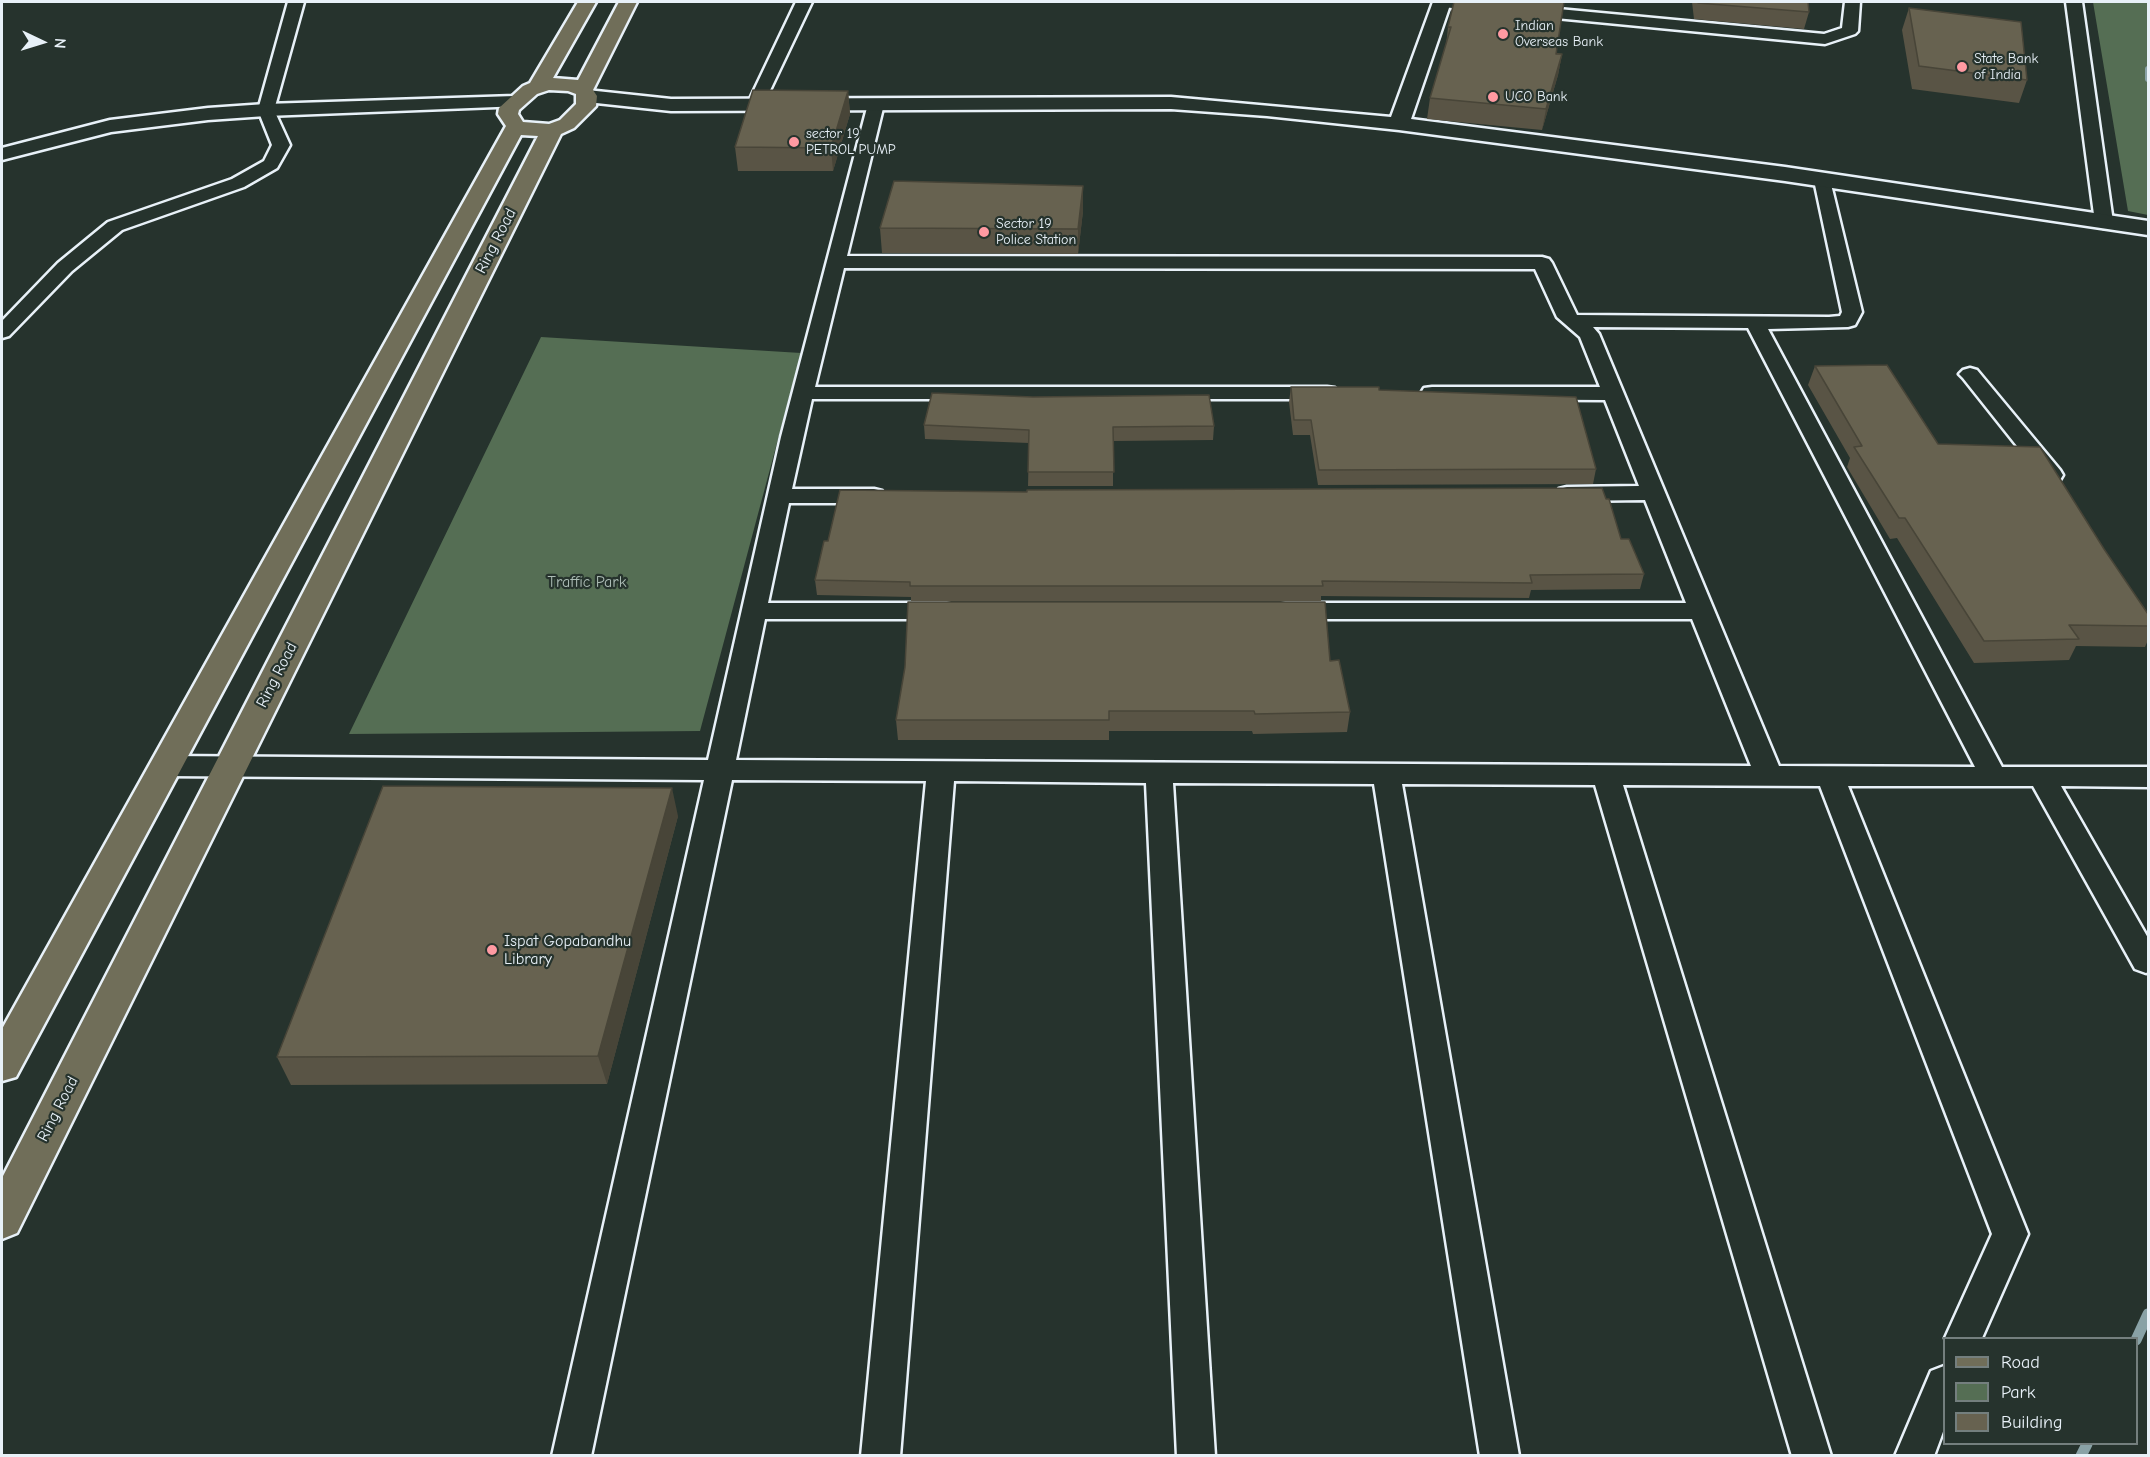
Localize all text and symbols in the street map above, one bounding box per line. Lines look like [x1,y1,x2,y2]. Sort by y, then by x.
north arrow [12,12,72,72]
place label: Indian Overseas Bank [1515,18,1603,50]
marker: Indian Overseas Bank [1496,27,1510,41]
text: N [51,37,69,49]
place label: State Bank of India [1974,51,2038,84]
marker: State Bank of India [1955,60,1969,74]
place label: UCO Bank [1505,89,1567,105]
marker: UCO Bank [1486,90,1500,104]
place label: sector 19 PETROL PUMP [806,126,896,158]
marker: sector 19 PETROL PUMP [787,135,801,149]
street label: Ring Road [471,205,521,277]
place label: Sector 19 Police Station [996,216,1076,249]
marker: Sector 19 Police Station [977,225,991,239]
park label: Traffic Park [548,572,626,592]
street label: Ring Road [252,639,302,711]
place label: Ispat Gopabandhu Library [504,931,631,969]
marker: Ispat Gopabandhu Library [485,943,499,957]
street label: Ring Road [33,1073,83,1145]
legend [1943,1337,2138,1445]
text: Road [2001,1352,2040,1373]
text: Park [2001,1382,2035,1403]
text: Building [2001,1412,2063,1433]

